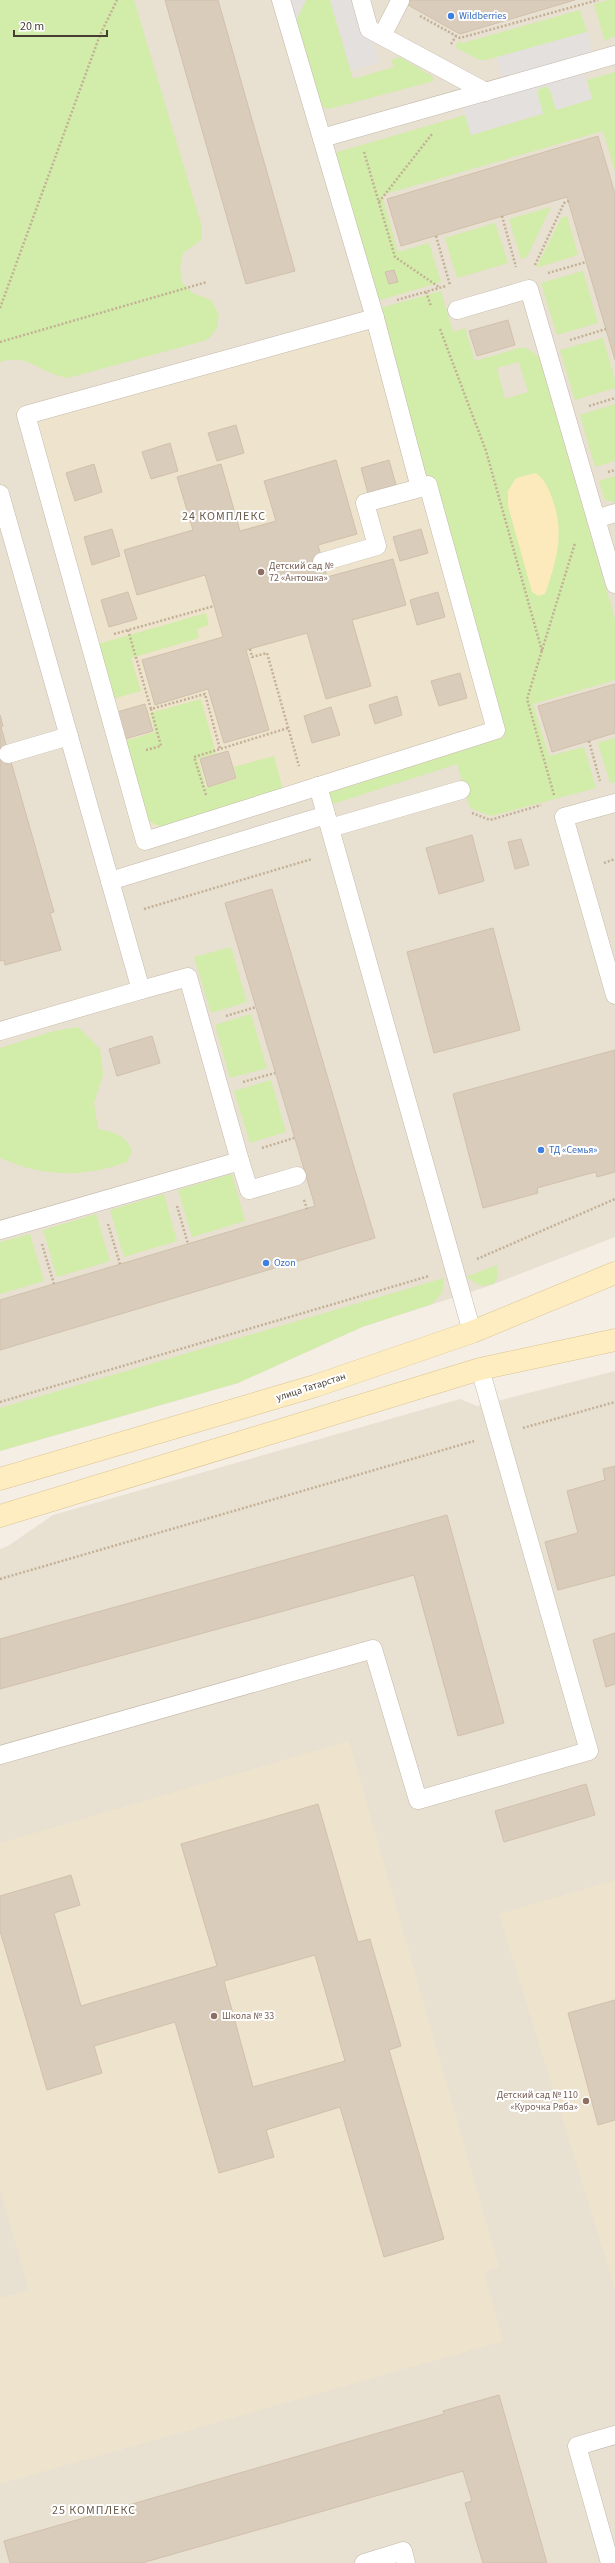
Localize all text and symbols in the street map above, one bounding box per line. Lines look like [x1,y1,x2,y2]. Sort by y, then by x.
place label: Wildberries [459,9,506,23]
marker: Wildberries [446,11,456,21]
scale bar [14,12,107,38]
text: 20 m [20,18,44,35]
district label: 24 КОМПЛЕКС [182,508,266,525]
place label: Детский сад № 72 «Антошка» [269,559,333,585]
marker: Детский сад № 72 «Антошка» [256,567,266,577]
place label: ТД «Семья» [549,1143,598,1157]
marker: ТД «Семья» [536,1145,546,1155]
place label: Ozon [274,1256,296,1270]
marker: Ozon [261,1258,271,1268]
street label: улица Татарстан [274,1369,348,1405]
place label: Школа № 33 [222,2009,274,2023]
marker: Школа № 33 [209,2011,219,2021]
place label: Детский сад № 110 «Курочка Ряба» [497,2088,578,2114]
marker: Детский сад № 110 «Курочка Ряба» [581,2096,591,2106]
district label: 25 КОМПЛЕКС [52,2502,136,2519]

